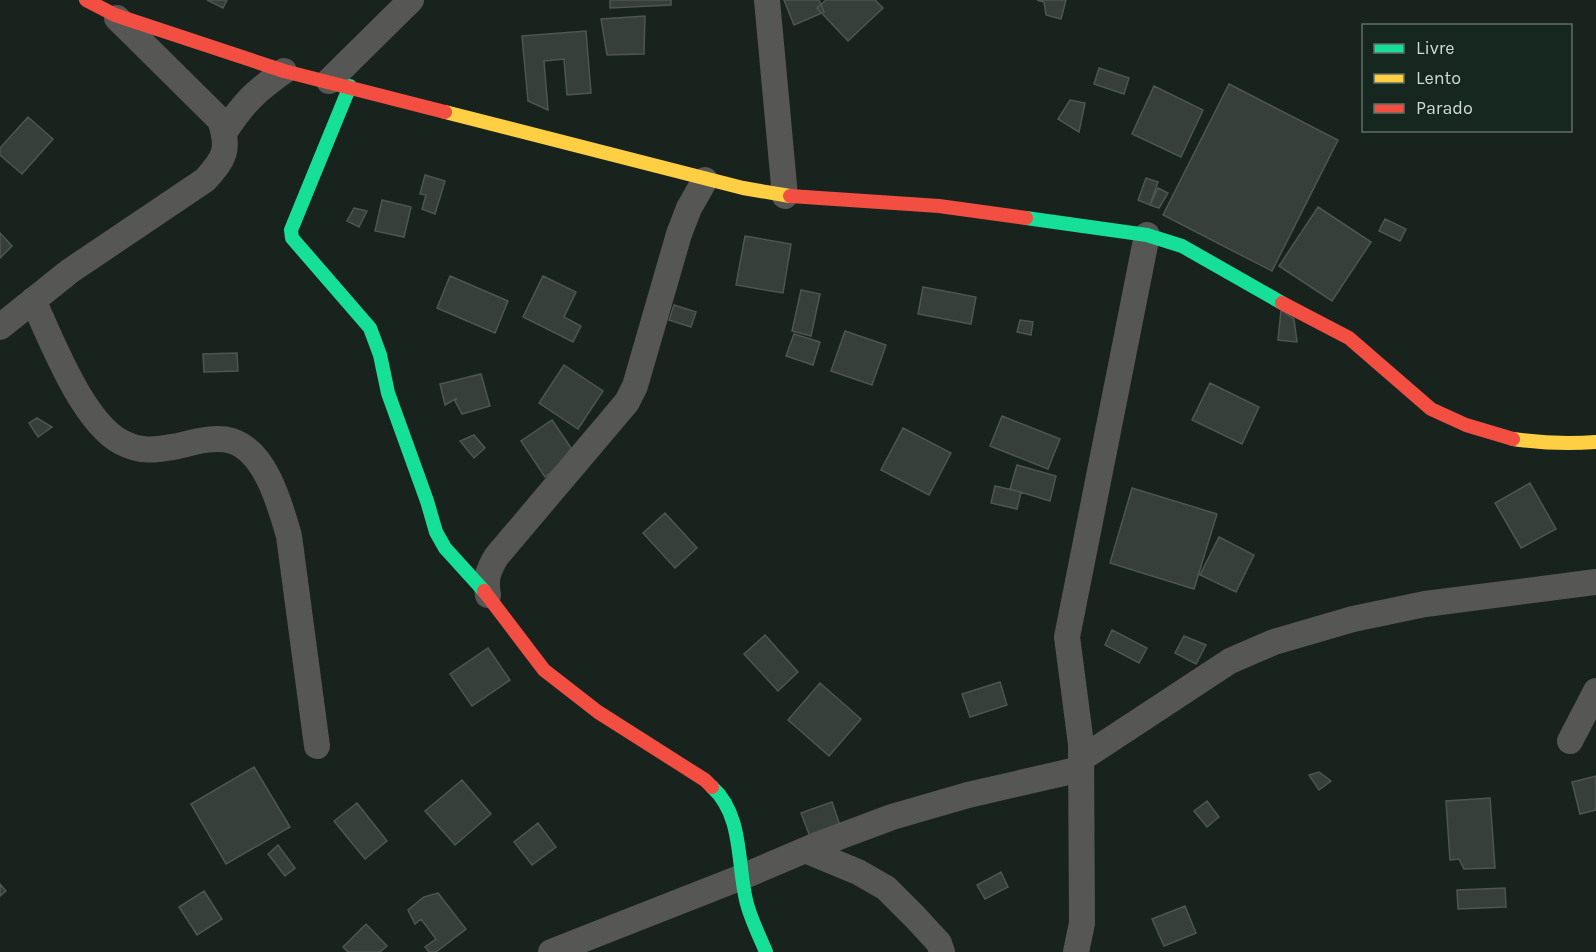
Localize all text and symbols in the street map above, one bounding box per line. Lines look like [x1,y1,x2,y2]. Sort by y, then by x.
legend [1362,24,1572,132]
text: Livre [1416,37,1455,59]
text: Lento [1416,67,1461,89]
text: Parado [1416,97,1473,119]

